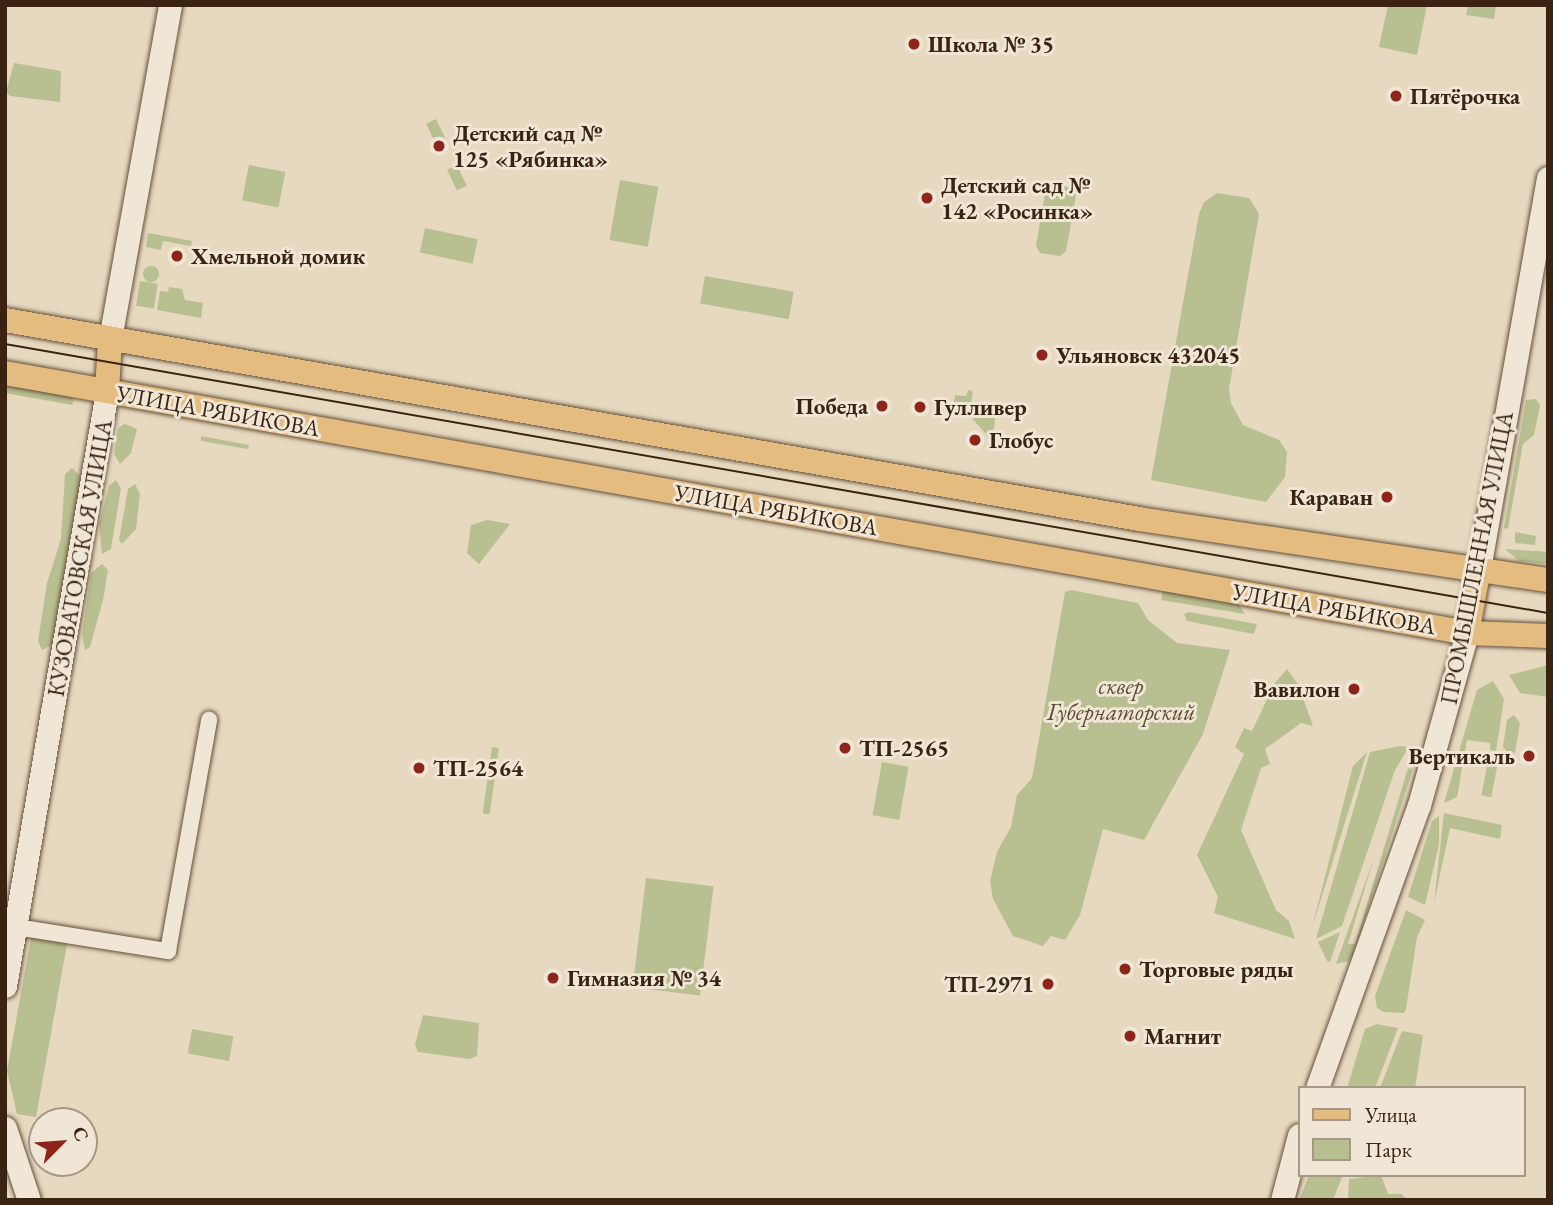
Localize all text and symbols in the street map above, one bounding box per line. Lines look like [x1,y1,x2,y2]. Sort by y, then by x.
place label: Школа № 35 [928,30,1054,58]
marker: Школа № 35 [906,36,922,52]
place label: Пятёрочка [1410,82,1520,110]
marker: Пятёрочка [1388,88,1404,104]
place label: Детский сад № 125 «Рябинка» [453,119,608,173]
marker: Детский сад № 125 «Рябинка» [431,138,447,154]
place label: Детский сад № 142 «Росинка» [941,171,1093,225]
marker: Детский сад № 142 «Росинка» [919,190,935,206]
place label: Хмельной домик [191,242,365,270]
marker: Хмельной домик [169,248,185,264]
place label: Ульяновск 432045 [1056,341,1240,369]
marker: Ульяновск 432045 [1034,347,1050,363]
street label: УЛИЦА РЯБИКОВА [114,380,322,442]
place label: Победа [795,392,868,420]
place label: Гулливер [934,393,1027,421]
marker: Победа [874,398,890,414]
marker: Гулливер [912,399,928,415]
street label: ПРОМЫШЛЕННАЯ УЛИЦА [1435,409,1519,707]
street label: КУЗОВАТОВСКАЯ УЛИЦА [42,417,118,699]
place label: Глобус [989,426,1054,454]
marker: Глобус [967,432,983,448]
street label: УЛИЦА РЯБИКОВА [672,479,880,541]
place label: Караван [1290,483,1373,511]
marker: Караван [1379,489,1395,505]
street label: УЛИЦА РЯБИКОВА [1230,578,1438,640]
park label: сквер Губернаторский [1047,672,1195,726]
place label: Вавилон [1253,675,1340,703]
marker: Вавилон [1346,681,1362,697]
place label: ТП-2565 [859,734,949,762]
marker: ТП-2565 [837,740,853,756]
place label: Вертикаль [1409,742,1515,770]
marker: Вертикаль [1521,748,1537,764]
place label: ТП-2564 [433,754,523,782]
marker: ТП-2564 [411,760,427,776]
place label: Торговые ряды [1139,955,1293,983]
marker: Торговые ряды [1117,961,1133,977]
place label: Гимназия № 34 [567,964,721,992]
marker: Гимназия № 34 [545,970,561,986]
place label: ТП-2971 [944,970,1034,998]
marker: ТП-2971 [1040,976,1056,992]
place label: Магнит [1144,1022,1221,1050]
marker: Магнит [1122,1028,1138,1044]
legend [1298,1086,1525,1177]
text: Улица [1365,1101,1417,1128]
north arrow [28,1107,98,1177]
text: С [66,1122,95,1145]
text: Парк [1365,1136,1412,1163]

